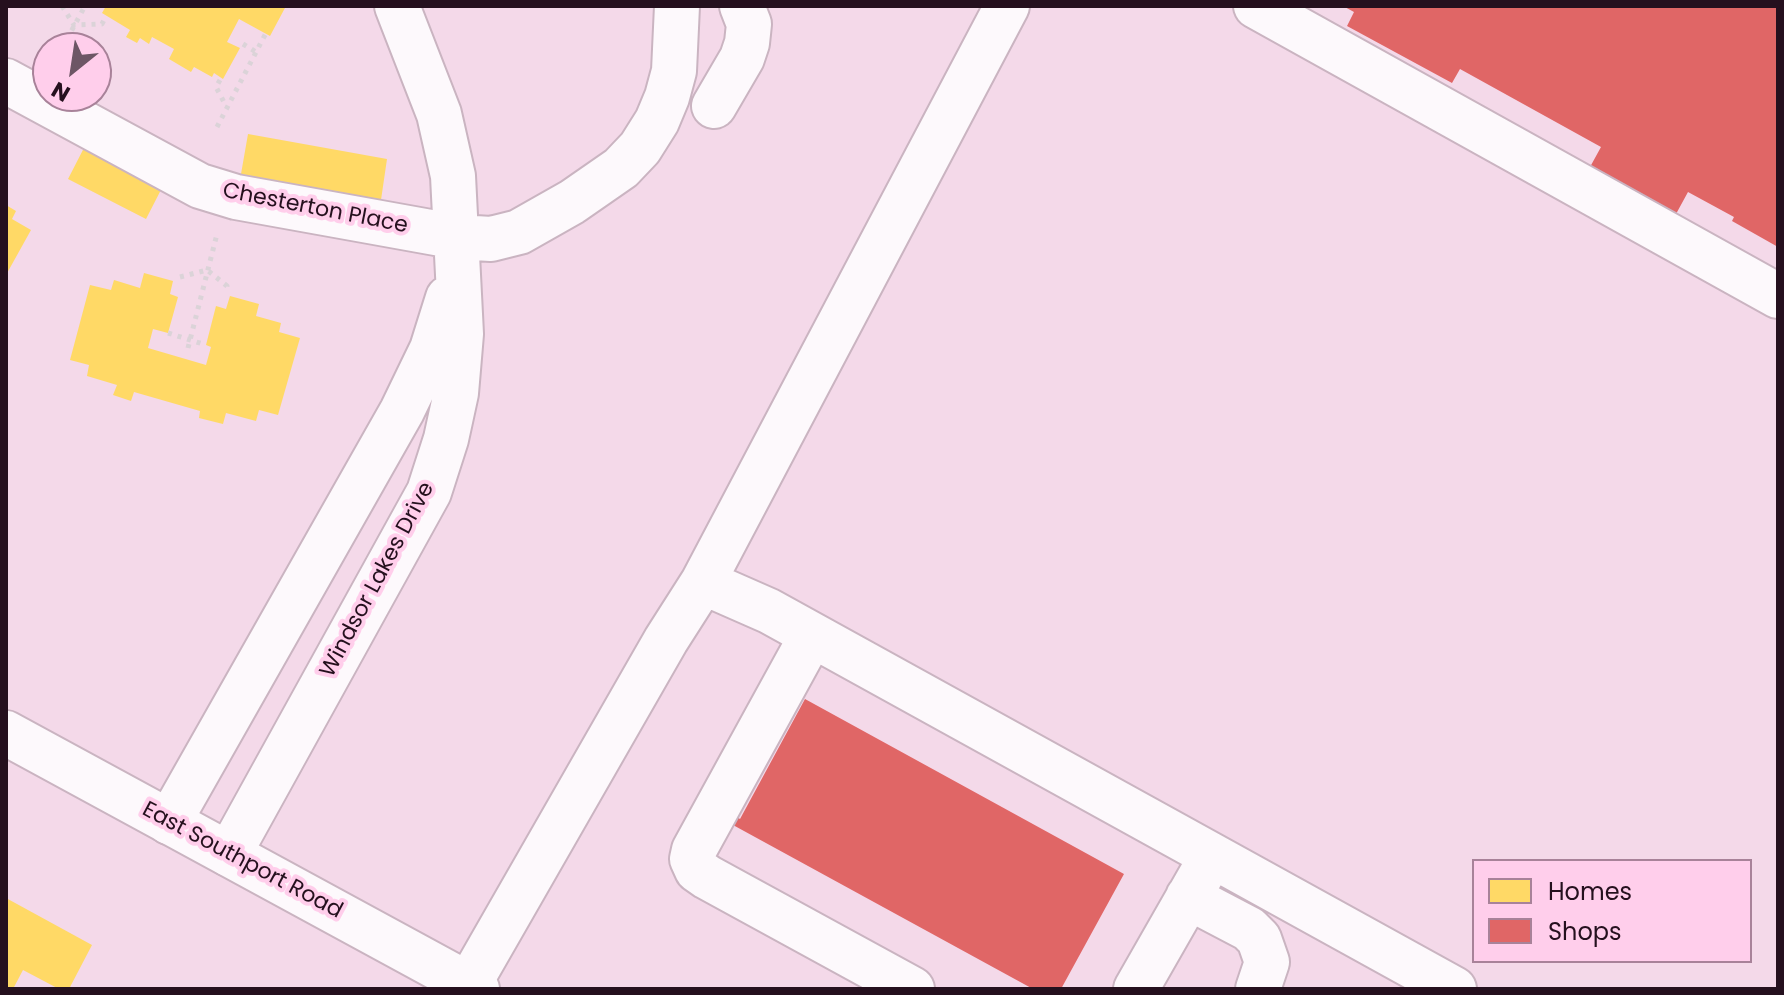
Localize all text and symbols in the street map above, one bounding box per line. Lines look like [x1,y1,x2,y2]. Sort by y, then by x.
north arrow [32,32,112,112]
text: N [46,74,76,109]
street label: Chesterton Place [220,178,410,240]
street label: Windsor Lakes Drive [315,478,441,682]
street label: East Southport Road [137,797,347,925]
legend [1472,859,1752,963]
text: Homes [1548,875,1632,908]
text: Shops [1548,915,1622,948]

